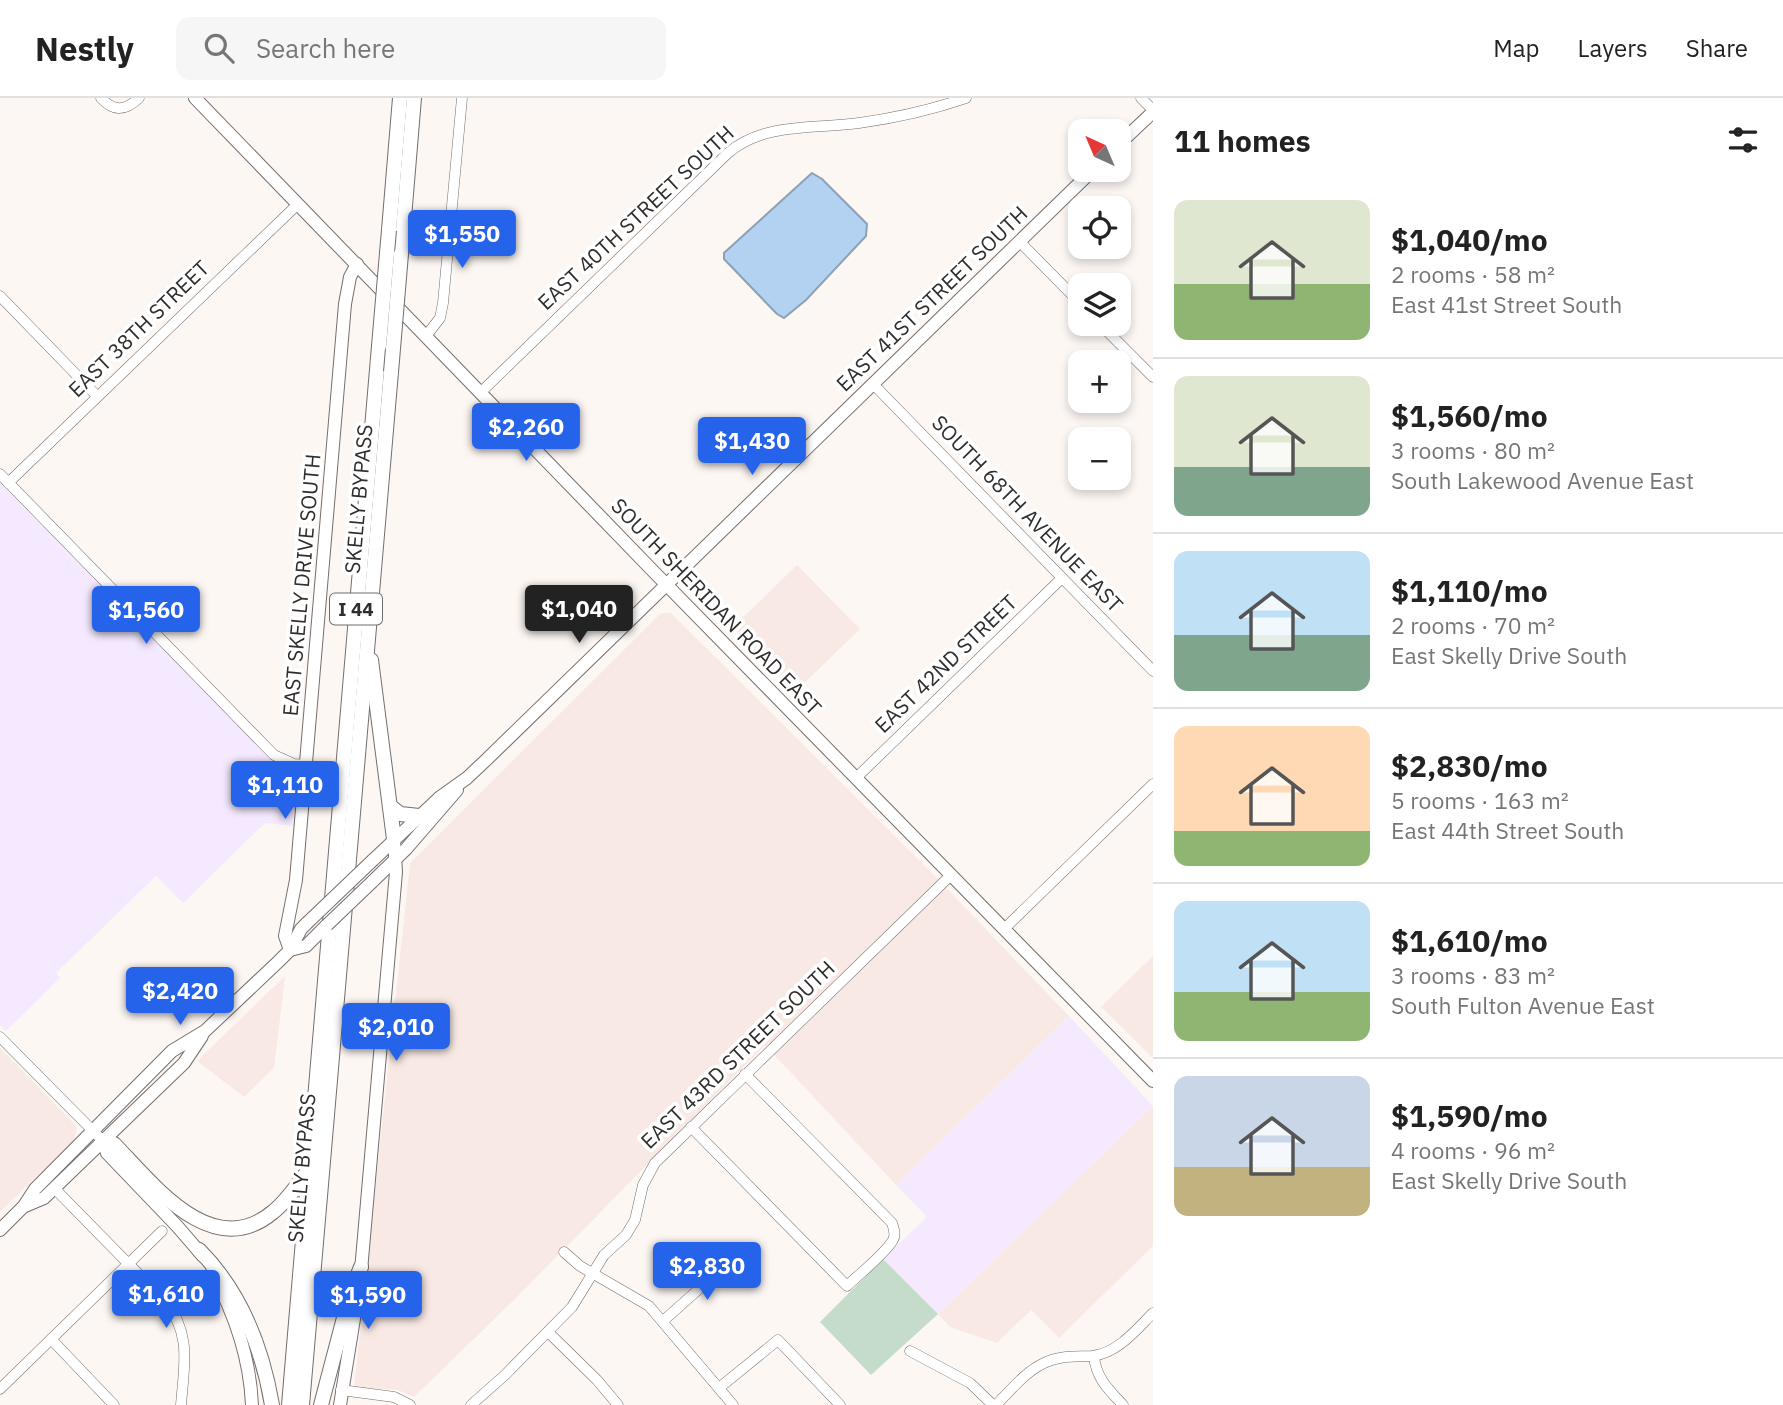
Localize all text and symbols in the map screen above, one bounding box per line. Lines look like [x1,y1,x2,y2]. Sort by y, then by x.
search box [176,17,666,80]
text: Nestly [35,27,134,70]
icon: search [200,29,238,67]
text: Search here [256,31,395,65]
text: Map [1493,32,1540,64]
text: Layers [1578,32,1648,64]
text: Share [1686,32,1748,64]
street label: EAST 40TH STREET SOUTH [531,119,739,316]
north arrow [1068,119,1130,182]
map controls [1068,119,1131,490]
text: 11 homes [1174,121,1311,160]
icon: filters [1724,121,1762,159]
button: locate [1068,196,1131,259]
street label: EAST 41ST STREET SOUTH [830,199,1033,397]
pin: $1,550 [405,211,519,270]
text: $1,550 [424,218,500,248]
text: $1,040/mo [1391,220,1548,259]
icon: home [1230,228,1314,312]
street label: EAST 38TH STREET [62,254,215,403]
text: 2 rooms · 58 m² [1391,259,1555,289]
button: layers [1068,273,1131,336]
text: East 41st Street South [1391,289,1622,319]
button: + [1068,350,1131,413]
text: $1,560/mo [1391,396,1548,435]
pin: $2,260 [469,404,583,463]
icon: home [1230,404,1314,488]
street label: SOUTH 68TH AVENUE EAST [926,409,1129,618]
text: $2,260 [488,411,564,441]
pin: $1,430 [695,418,809,477]
street label: SKELLY BYPASS [338,423,378,575]
text: $1,430 [714,425,790,455]
button: − [1068,427,1131,490]
text: 3 rooms · 80 m² [1391,435,1555,465]
street label: EAST SKELLY DRIVE SOUTH [276,453,326,717]
text: South Lakewood Avenue East [1391,465,1694,495]
street label: SOUTH SHERIDAN ROAD EAST [605,492,828,721]
text: $1,110/mo [1391,571,1548,610]
icon: home [1230,579,1314,663]
pin: $1,040 [522,586,636,645]
pin: $1,560 [89,587,203,646]
street label: EAST 42ND STREET [868,588,1022,739]
text: $1,040 [541,593,617,623]
text: $1,560 [108,594,184,624]
road number: I 44 [330,594,382,624]
text: 2 rooms · 70 m² [1391,610,1555,640]
text: East Skelly Drive South [1391,640,1627,670]
text: $2,830/mo [1391,746,1548,785]
icon: home [1230,754,1314,838]
pin: $1,110 [228,762,342,821]
text: $1,110 [247,769,323,799]
text: 5 rooms · 163 m² [1391,785,1569,815]
text: East 44th Street South [1391,815,1624,845]
text: $1,610/mo [1391,921,1548,960]
icon: home [1230,929,1314,1013]
street label: EAST 43RD STREET SOUTH [634,954,840,1154]
text: 3 rooms · 83 m² [1391,960,1555,990]
pin: $2,420 [123,968,237,1027]
text: $2,420 [142,975,218,1005]
text: South Fulton Avenue East [1391,990,1655,1020]
pin: $2,010 [339,1004,453,1063]
text: $2,010 [358,1011,434,1041]
street label: SKELLY BYPASS [281,1092,321,1244]
text: $1,590/mo [1391,1096,1548,1135]
icon: home [1230,1104,1314,1188]
text: 4 rooms · 96 m² [1391,1135,1555,1165]
text: East Skelly Drive South [1391,1165,1627,1195]
pin: $2,830 [650,1242,764,1302]
text: $2,830 [669,1250,745,1280]
pin: $1,610 [109,1270,223,1330]
pin: $1,590 [311,1272,425,1331]
text: $1,610 [128,1278,204,1308]
text: $1,590 [330,1279,406,1309]

